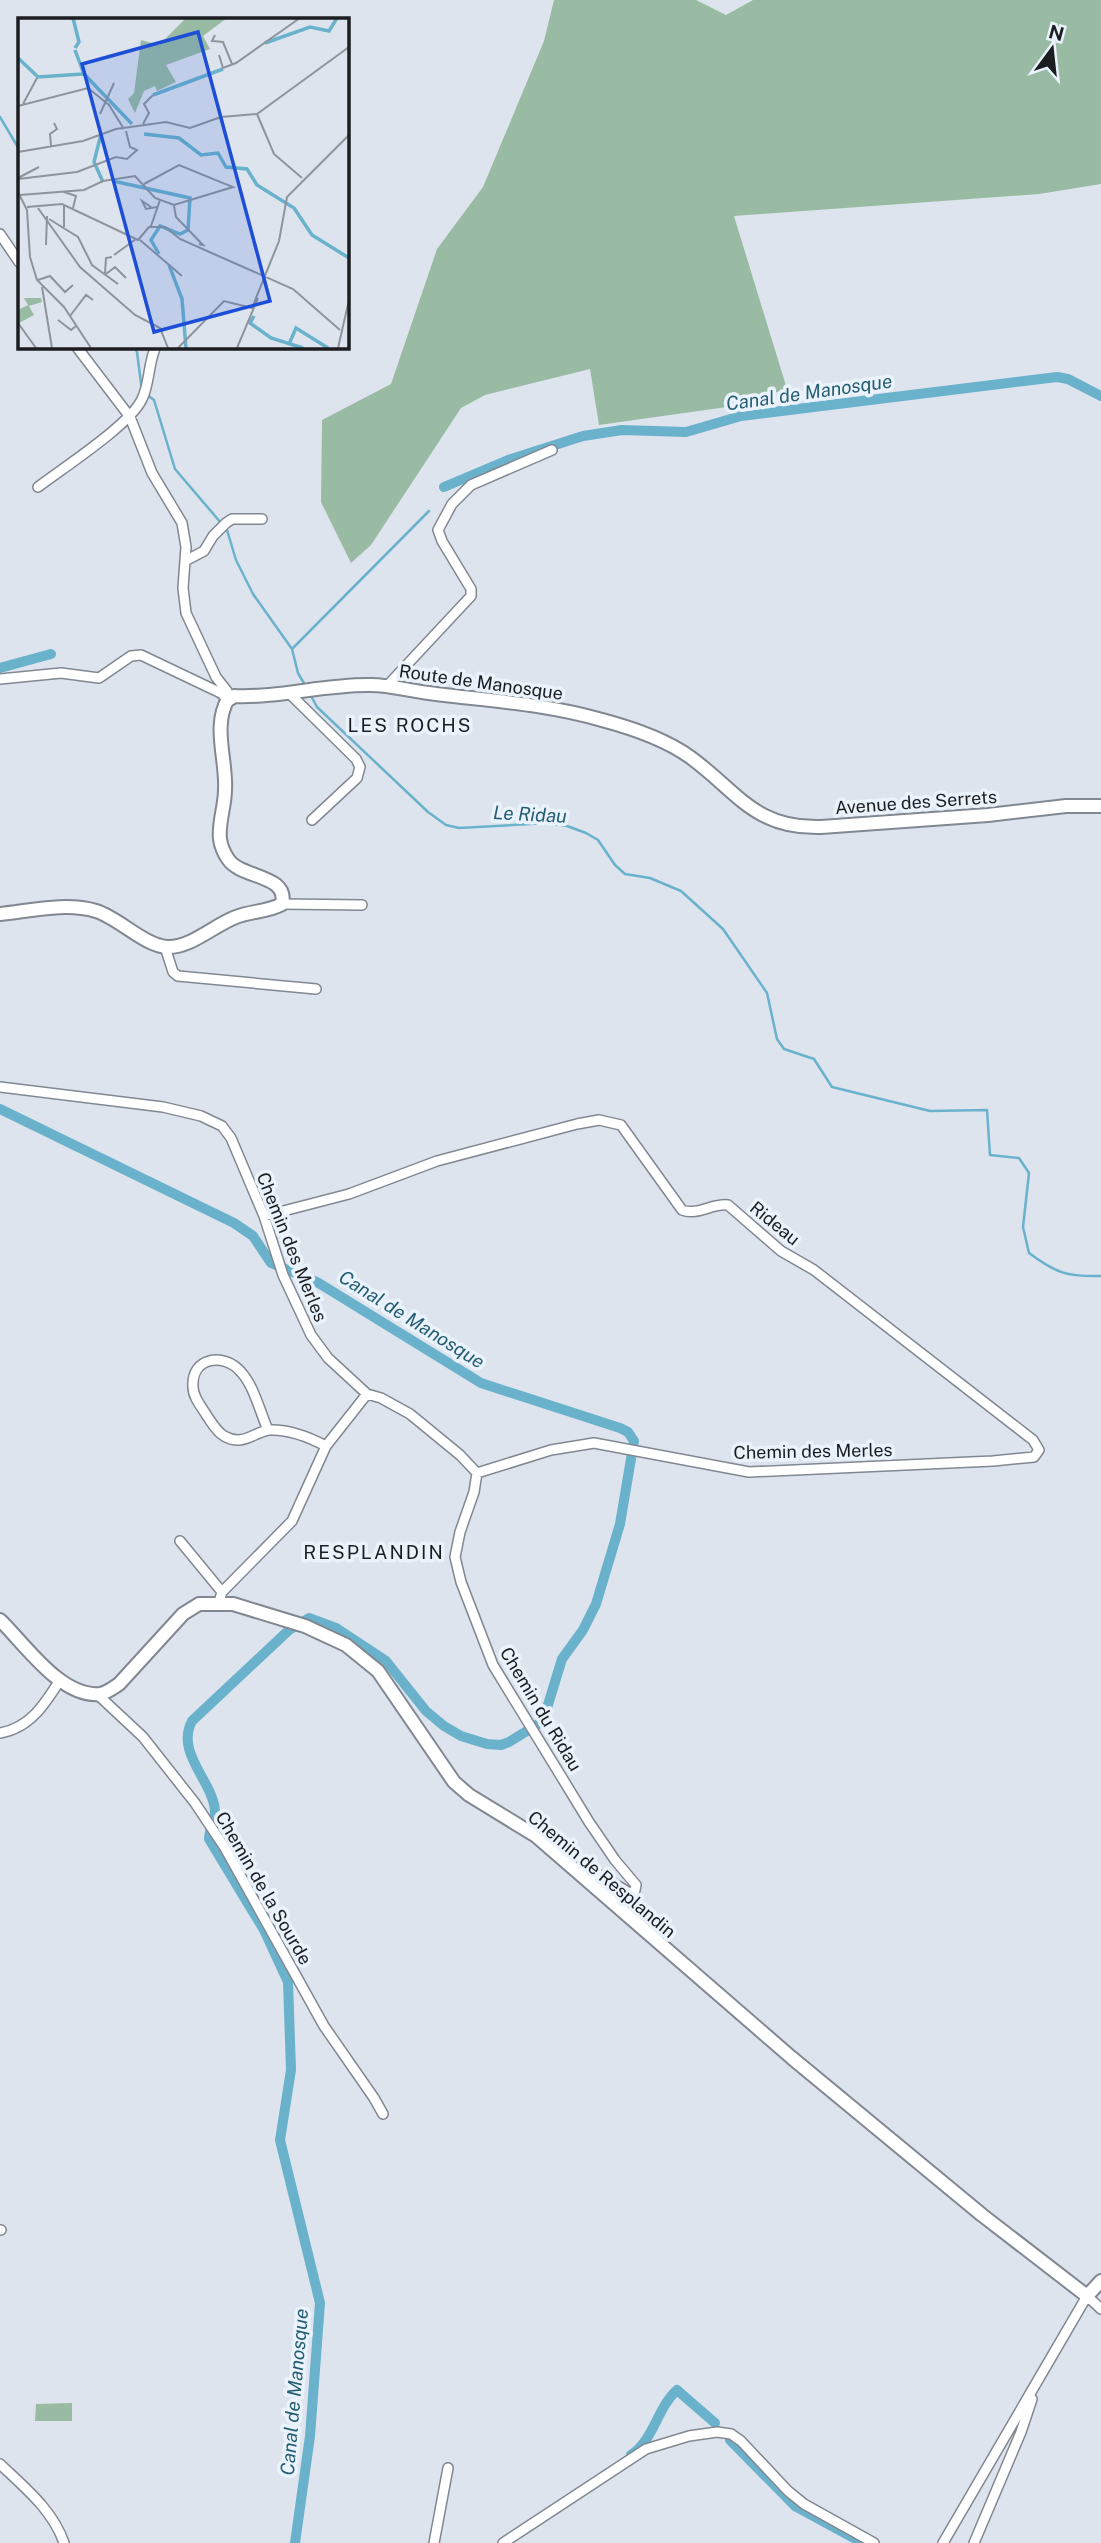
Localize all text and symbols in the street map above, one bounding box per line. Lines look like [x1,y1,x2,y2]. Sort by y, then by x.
north arrow [1017,14,1087,84]
inset map [18,18,348,348]
text: N [1046,20,1066,45]
water label: Canal de Manosque [725,369,893,415]
street label: Route de Manosque [398,660,564,704]
district label: LES ROCHS [347,714,473,736]
street label: Avenue des Serrets [834,786,998,818]
water label: Le Ridau [493,801,567,827]
street label: Chemin des Merles [252,1169,332,1325]
street label: Rideau [746,1197,804,1249]
water label: Canal de Manosque [335,1265,489,1373]
street label: Chemin des Merles [733,1439,893,1463]
district label: RESPLANDIN [303,1541,445,1563]
street label: Chemin du Ridau [496,1643,586,1775]
street label: Chemin de Resplandin [524,1806,680,1942]
street label: Chemin de la Sourde [212,1808,316,1968]
water label: Canal de Manosque [276,2308,312,2476]

